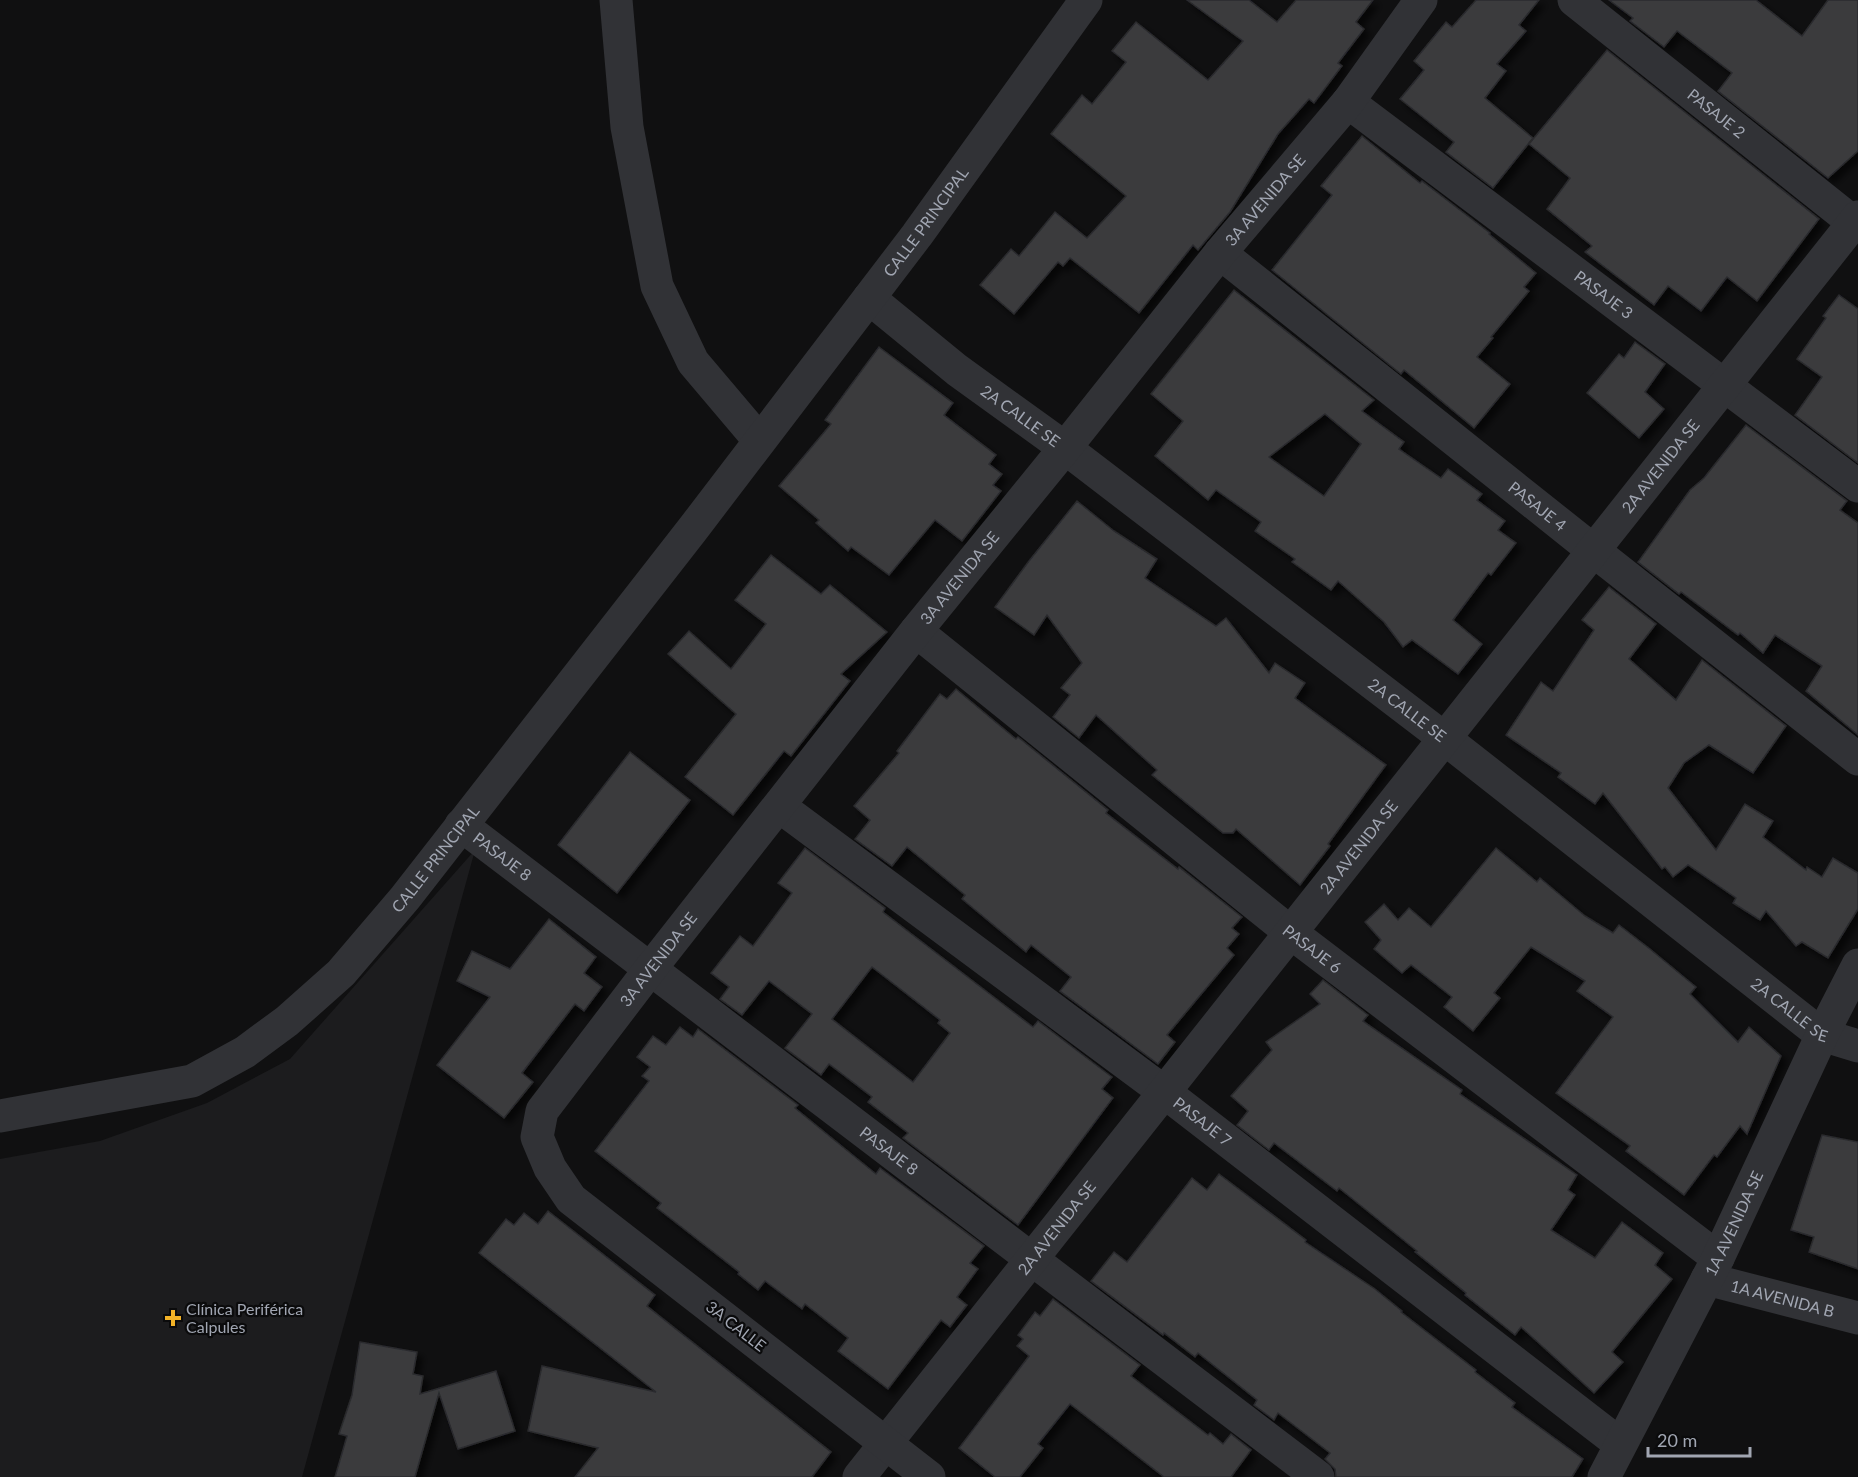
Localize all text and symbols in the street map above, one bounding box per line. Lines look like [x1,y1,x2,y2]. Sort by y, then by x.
street label: PASAJE 2 [1684,84,1749,142]
street label: 3A AVENIDA SE [1220,150,1309,249]
street label: CALLE PRINCIPAL [879,163,972,280]
street label: PASAJE 3 [1571,266,1637,322]
street label: 2A CALLE SE [978,381,1064,450]
street label: 2A AVENIDA SE [1617,415,1703,516]
street label: PASAJE 4 [1505,477,1571,534]
street label: 3A AVENIDA SE [916,527,1002,628]
street label: 2A CALLE SE [1365,674,1450,745]
street label: 2A AVENIDA SE [1315,796,1401,897]
street label: CALLE PRINCIPAL [387,801,483,916]
street label: PASAJE 8 [470,828,536,884]
street label: 3A AVENIDA SE [615,908,700,1010]
street label: PASAJE 6 [1279,920,1345,977]
street label: 2A CALLE SE [1748,973,1830,1045]
street label: PASAJE 7 [1170,1093,1236,1149]
street label: PASAJE 8 [857,1122,922,1179]
street label: 1A AVENIDA SE [1700,1168,1766,1279]
street label: 2A AVENIDA SE [1013,1177,1099,1278]
street label: 1A AVENIDA B [1729,1276,1837,1321]
street label: 3A CALLE [703,1296,770,1355]
place label: Clínica Periférica Calpules [186,1299,303,1336]
marker: Clínica Periférica Calpules [164,1309,182,1327]
scale bar [1648,1420,1750,1458]
text: 20 m [1657,1429,1697,1451]

